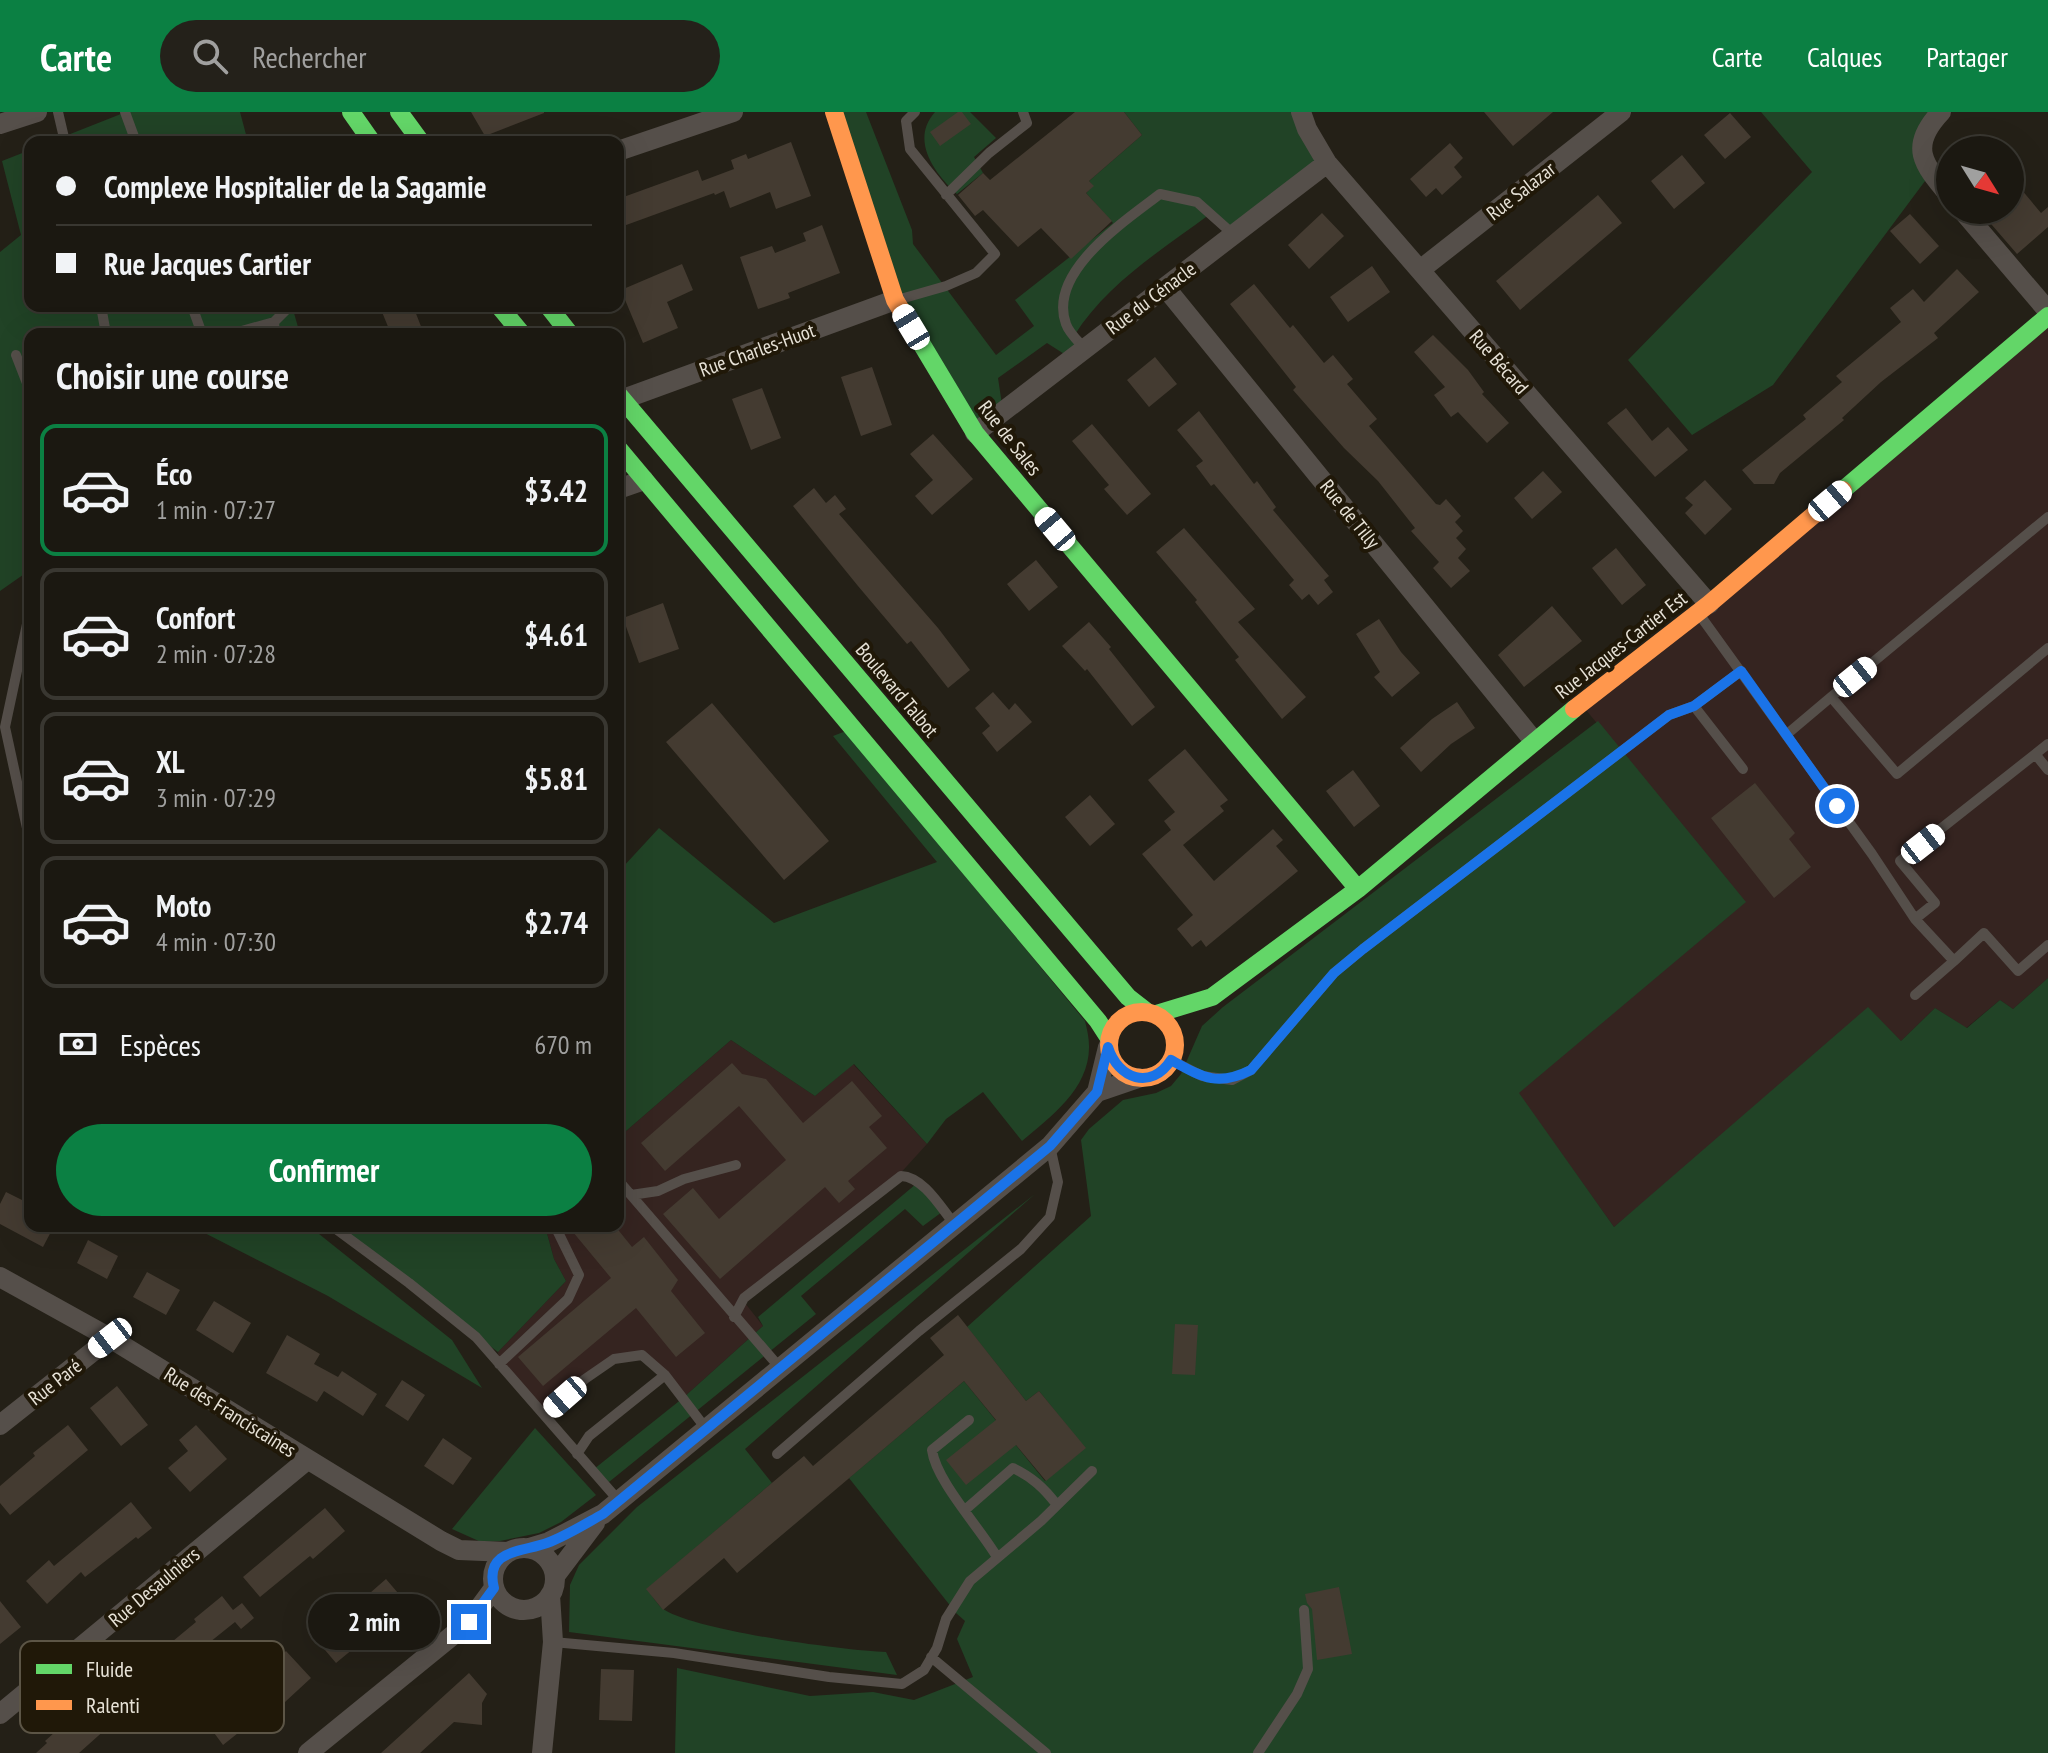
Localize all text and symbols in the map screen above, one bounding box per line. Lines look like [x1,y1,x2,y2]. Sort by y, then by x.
search box [160,20,720,92]
text: Carte [40,32,112,81]
icon: search [188,34,232,78]
text: Rechercher [252,37,367,76]
text: Carte [1712,38,1763,75]
text: Calques [1807,38,1882,75]
text: Partager [1926,38,2008,75]
north arrow [1936,136,2024,224]
map controls [1936,136,2024,224]
street label: Rue Salazar [1481,156,1561,226]
text: Complexe Hospitalier de la Sagamie [104,167,487,206]
text: Rue Jacques Cartier [104,244,311,283]
street label: Rue du Cénacle [1101,256,1201,340]
car [888,300,934,354]
street label: Rue Charles-Huot [696,317,819,383]
street label: Rue Bécard [1464,324,1534,400]
text: Choisir une course [56,352,289,399]
street label: Rue de Sales [973,395,1048,481]
icon: car [60,454,132,526]
text: Éco [156,454,192,493]
text: $3.42 [524,471,588,510]
street label: Rue de Tilly [1314,474,1386,554]
car [1804,476,1856,526]
text: 1 min · 07:27 [156,493,276,526]
car [1030,503,1080,555]
street label: Rue Jacques-Cartier Est [1550,585,1692,705]
icon: car [60,598,132,670]
text: Confort [156,598,235,637]
text: $4.61 [524,615,588,654]
text: 2 min · 07:28 [156,637,276,670]
street label: Boulevard Talbot [850,637,944,743]
car [1829,653,1881,701]
icon: car [60,742,132,814]
text: XL [156,742,185,781]
text: $5.81 [524,759,588,798]
text: 3 min · 07:29 [156,781,276,814]
route start [1819,788,1855,824]
car [1897,820,1949,868]
icon: car [60,886,132,958]
text: Moto [156,886,211,925]
text: $2.74 [524,903,588,942]
text: 4 min · 07:30 [156,925,276,958]
icon: cash [56,1022,100,1066]
text: Espèces [120,1025,201,1064]
text: 670 m [534,1028,592,1061]
button: Confirmer [56,1124,592,1216]
car [84,1314,136,1362]
street label: Rue Paré [23,1353,87,1411]
street label: Rue des Franciscaines [159,1361,301,1463]
car [539,1372,591,1422]
street label: Rue Desaulniers [103,1541,205,1633]
callout: 2 min [309,1594,441,1650]
route end [451,1604,487,1640]
text: 2 min [348,1605,400,1638]
legend [20,1641,284,1733]
text: Fluide [86,1655,133,1683]
text: Ralenti [86,1691,140,1719]

